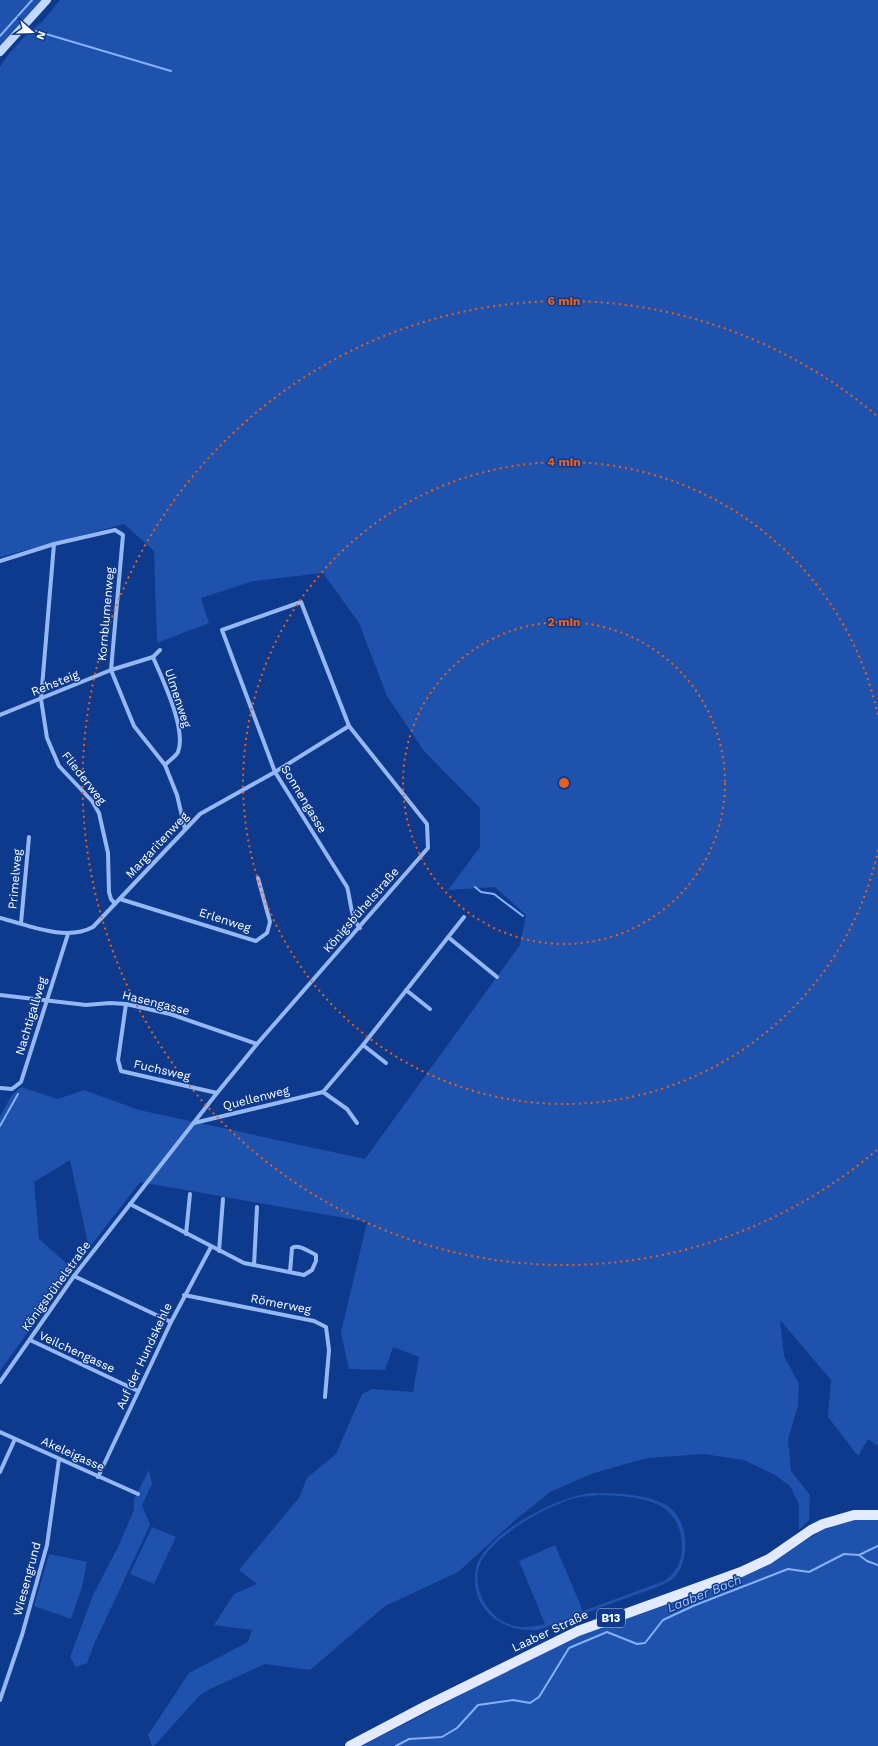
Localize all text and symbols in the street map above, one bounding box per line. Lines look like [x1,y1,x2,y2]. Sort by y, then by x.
north arrow [12,12,52,52]
text: N [33,29,48,41]
text: 6 min [547,294,581,308]
text: 4 min [547,455,581,469]
street label: Kornblumenweg [95,566,117,662]
text: 2 min [548,615,580,629]
street label: Rehsteig [29,667,81,699]
street label: Ulmenweg [162,667,194,730]
street label: Fliederweg [59,749,109,808]
street label: Sonnengasse [278,762,330,836]
centre of rings [557,776,571,790]
street label: Margaritenweg [123,809,192,881]
street label: Primelweg [5,848,25,910]
street label: Königsbühelstraße [320,865,402,955]
street label: Erlenweg [197,905,253,935]
street label: Nachtigallweg [12,975,50,1057]
street label: Hasengasse [121,988,191,1018]
street label: Fuchsweg [132,1057,192,1083]
street label: Quellenweg [221,1083,291,1113]
street label: Königsbühelstraße [19,1238,93,1334]
street label: Römerweg [250,1291,313,1317]
street label: Auf der Hundskehle [113,1301,175,1411]
street label: Veilchengasse [37,1328,117,1376]
street label: Akeleigasse [39,1434,107,1474]
street label: Wiesengrund [10,1540,44,1618]
water label: Laaber Bach [665,1572,744,1615]
street label: Laaber Straße [510,1607,590,1655]
road number: B13 [597,1609,625,1627]

